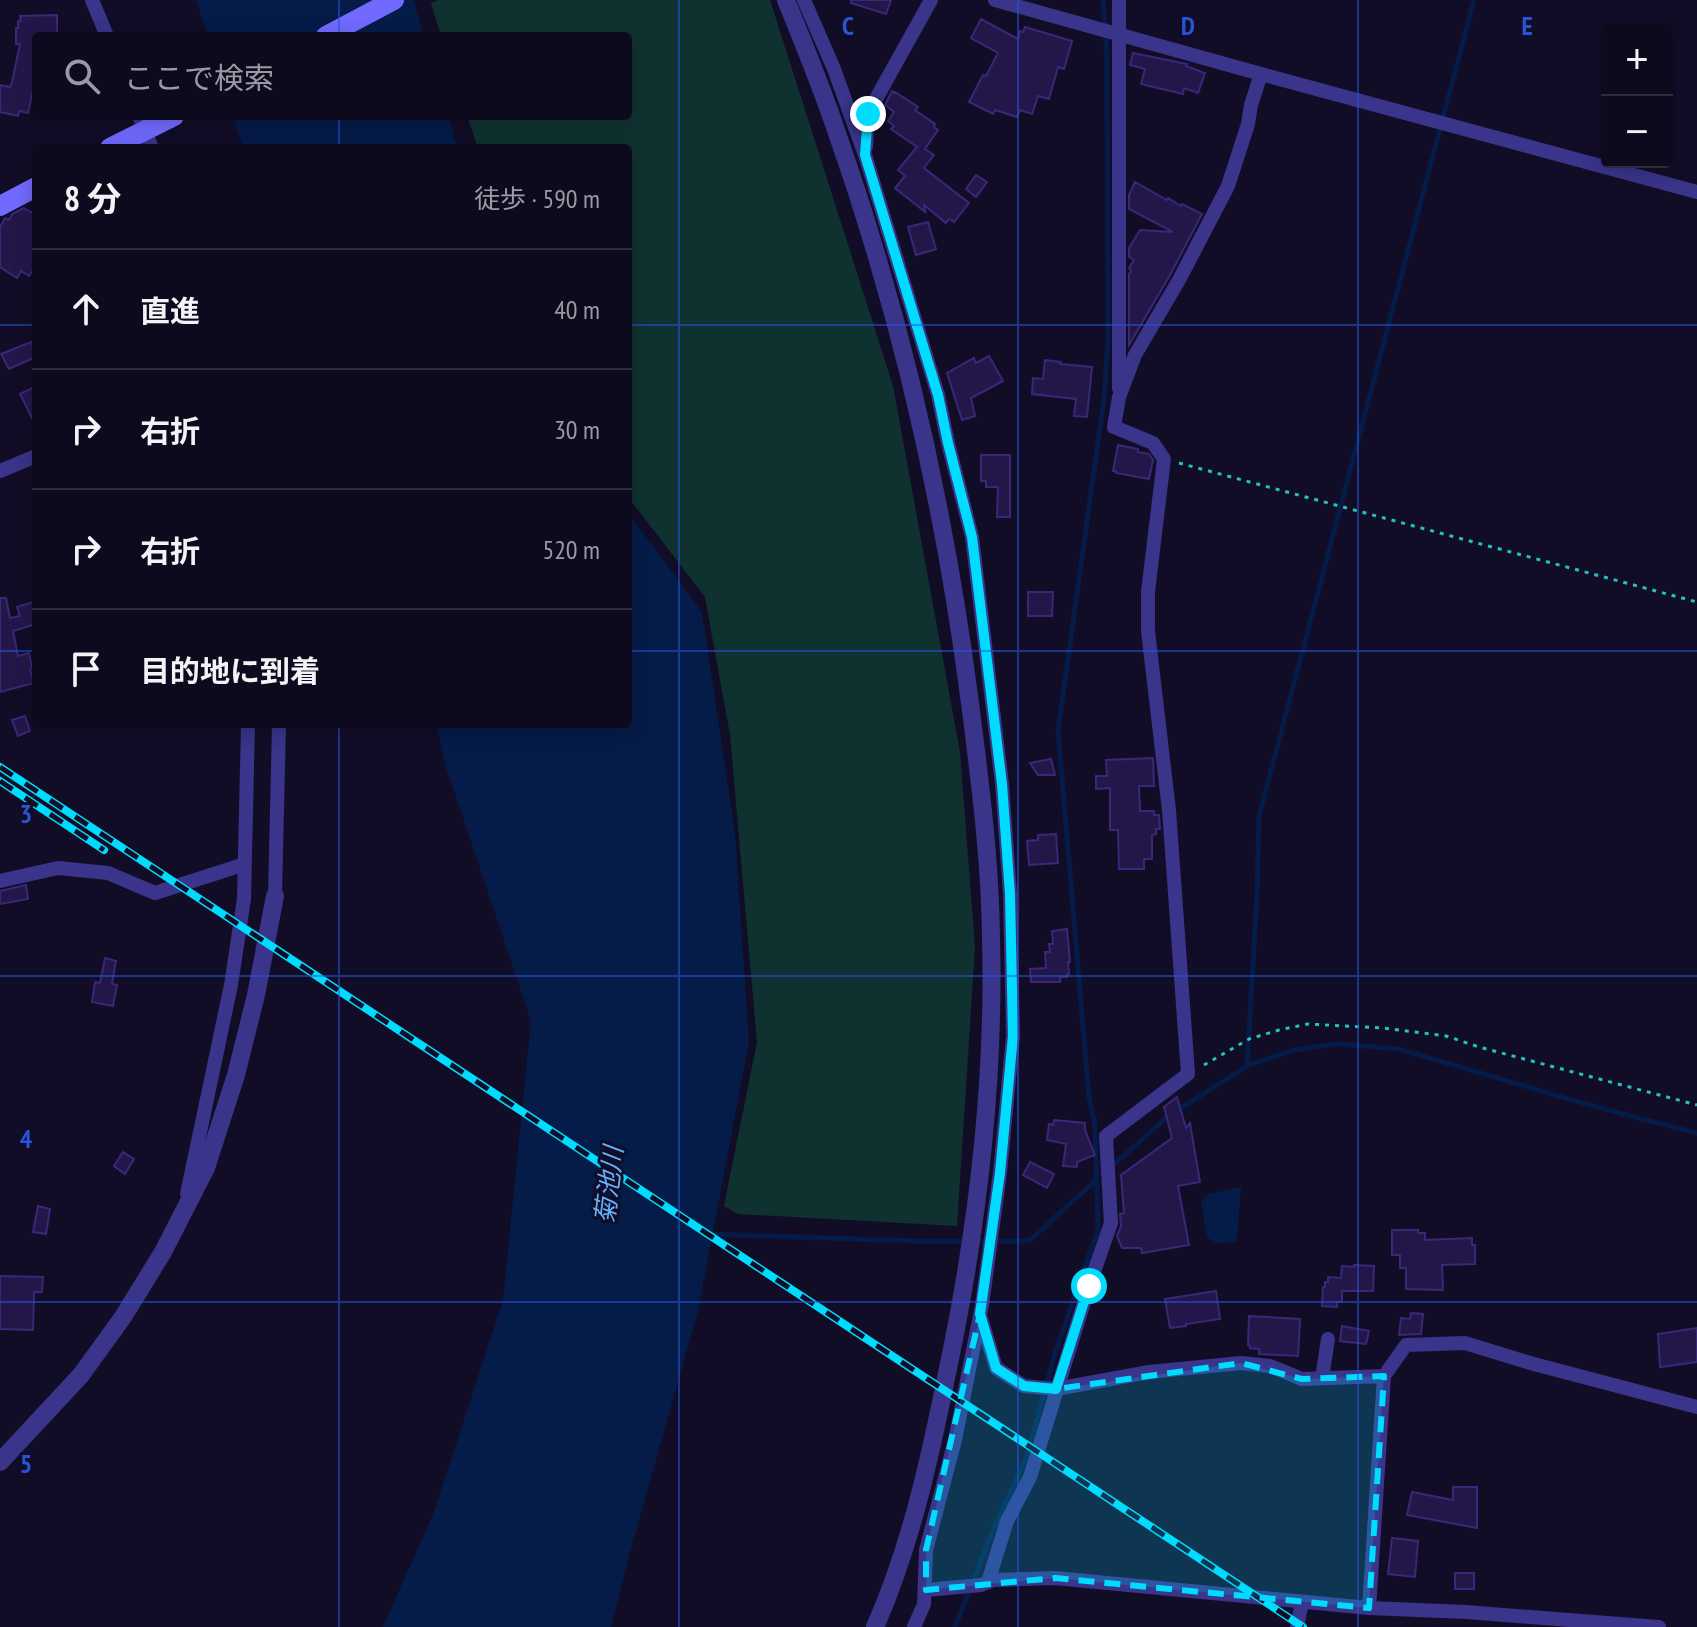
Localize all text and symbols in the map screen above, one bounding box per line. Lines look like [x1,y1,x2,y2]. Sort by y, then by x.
text: C [842,9,854,42]
text: D [1181,9,1195,42]
text: E [1521,9,1533,42]
map controls [1601,24,1673,168]
button: + [1601,24,1673,96]
search box [32,32,632,120]
icon: search [60,54,104,98]
text: ここで検索 [124,58,274,97]
route end [850,96,886,132]
button: − [1601,96,1673,168]
text: 8 分 [64,176,121,220]
text: 徒歩 · 590 m [474,182,600,215]
icon: ahead [64,287,108,331]
text: 直進 [140,291,200,330]
text: 40 m [554,293,600,326]
icon: right [64,407,108,451]
text: 右折 [140,411,200,450]
text: 30 m [554,413,600,446]
icon: right [64,527,108,571]
text: 右折 [140,531,200,570]
text: 520 m [542,533,600,566]
icon: arrive [64,647,108,691]
text: 目的地に到着 [140,651,320,690]
text: 3 [20,797,32,830]
text: 4 [20,1122,33,1155]
water label: 菊池川 [587,1141,630,1226]
route start [1071,1268,1107,1304]
text: 5 [20,1447,32,1480]

